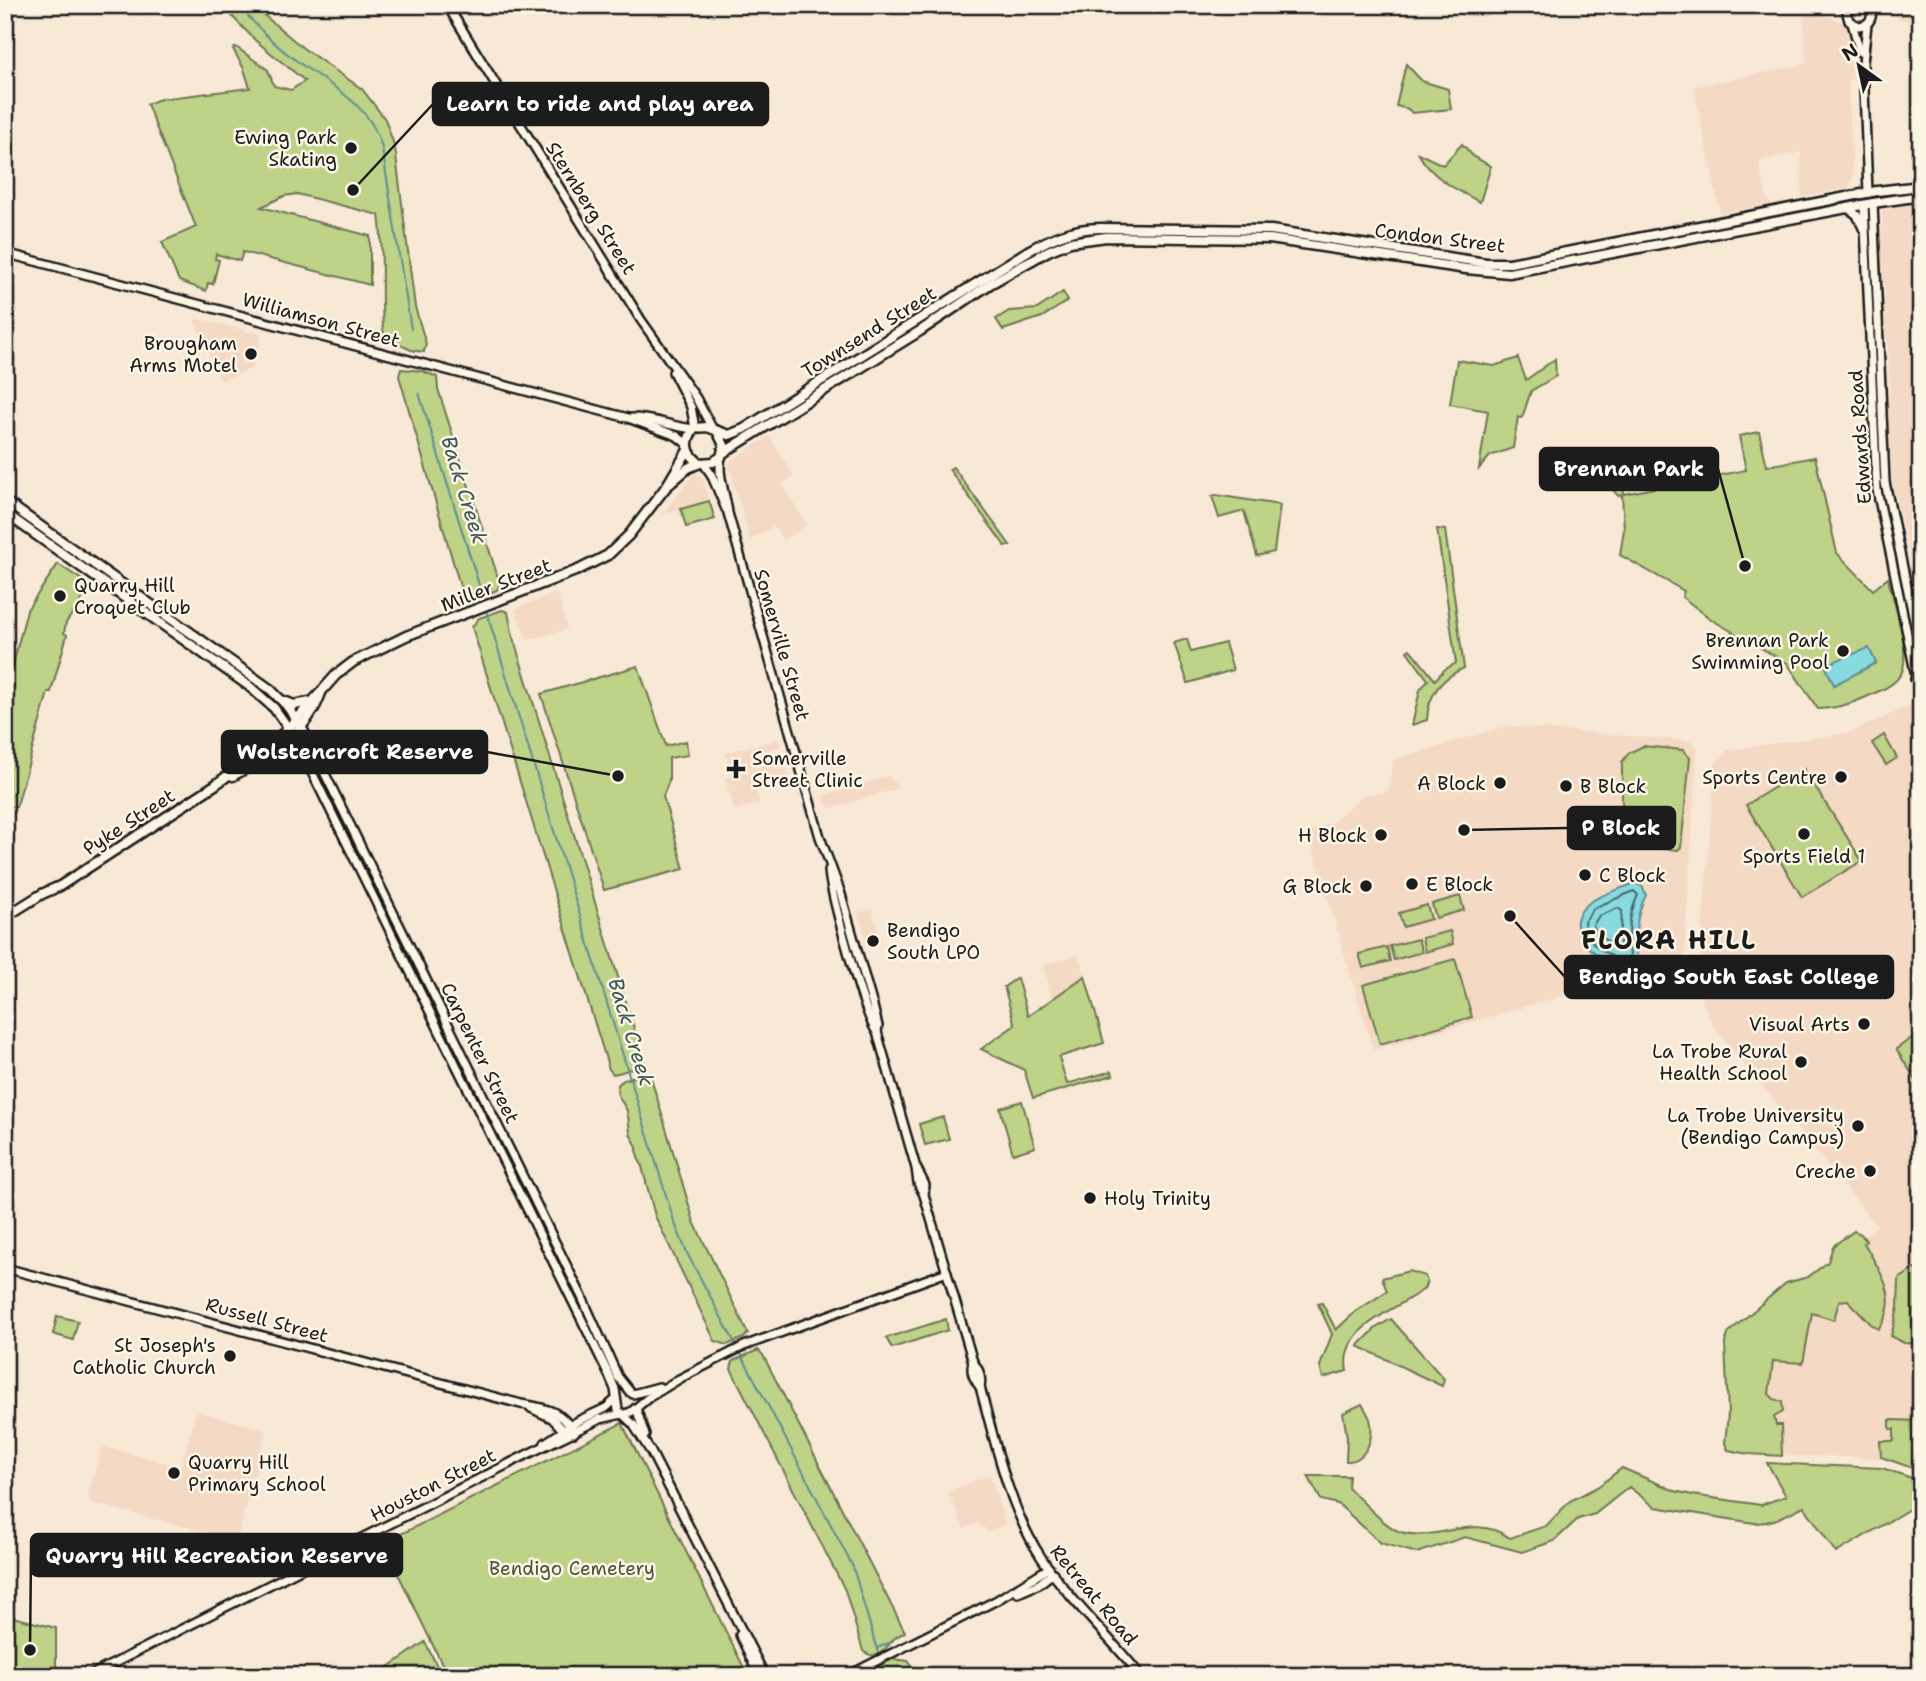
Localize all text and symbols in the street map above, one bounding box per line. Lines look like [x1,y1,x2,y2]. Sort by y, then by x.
north arrow [1825,32,1895,102]
text: N [1837,38,1863,67]
callout: Learn to ride and play area [433,83,768,125]
text: Learn to ride and play area [446,90,754,118]
place label: Ewing Park Skating [234,125,337,172]
street label: Sternberg Street [540,137,642,279]
marker: Ewing Park Skating [343,140,359,156]
street label: Condon Street [1373,218,1507,258]
street label: Townsend Street [797,280,941,384]
street label: Williamson Street [239,287,403,353]
place label: Brougham Arms Motel [129,331,237,378]
marker: Brougham Arms Motel [243,346,259,362]
street label: Edwards Road [1843,369,1877,505]
water label: Back Creek [434,432,494,548]
callout: Brennan Park [1540,448,1718,490]
text: Brennan Park [1554,455,1704,483]
street label: Miller Street [437,552,555,618]
street label: Somerville Street [748,566,816,724]
place label: Quarry Hill Croquet Club [74,573,191,620]
marker: Quarry Hill Croquet Club [52,588,68,604]
place label: Brennan Park Swimming Pool [1691,628,1829,675]
marker: Brennan Park Swimming Pool [1835,643,1851,659]
callout: Wolstencroft Reserve [222,731,487,773]
text: Wolstencroft Reserve [236,738,474,766]
place label: Somerville Street Clinic [752,746,863,793]
marker: Somerville Street Clinic [726,759,746,779]
place label: Sports Centre [1702,765,1827,790]
marker: Sports Centre [1833,769,1849,785]
place label: A Block [1417,771,1486,796]
place label: B Block [1580,774,1647,799]
marker: A Block [1492,775,1508,791]
marker: B Block [1558,778,1574,794]
street label: Pyke Street [78,783,180,861]
callout: P Block [1568,807,1675,849]
text: P Block [1582,814,1660,842]
place label: H Block [1298,823,1367,848]
marker: Sports Field 1 [1796,826,1812,842]
marker: H Block [1373,827,1389,843]
place label: Sports Field 1 [1743,844,1865,869]
place label: C Block [1599,863,1666,888]
marker: C Block [1577,867,1593,883]
place label: E Block [1426,872,1493,897]
place label: G Block [1282,874,1352,899]
marker: E Block [1404,876,1420,892]
marker: G Block [1358,878,1374,894]
place label: Bendigo South LPO [887,918,980,965]
district label: FLORA HILL [1581,922,1757,957]
marker: Bendigo South LPO [865,933,881,949]
callout: Bendigo South East College [1565,956,1893,998]
text: Bendigo South East College [1579,963,1879,991]
water label: Back Creek [601,974,661,1090]
street label: Carpenter Street [435,978,525,1128]
place label: Visual Arts [1749,1012,1850,1037]
marker: Visual Arts [1856,1016,1872,1032]
place label: La Trobe Rural Health School [1652,1039,1787,1086]
marker: La Trobe Rural Health School [1793,1054,1809,1070]
place label: La Trobe University (Bendigo Campus) [1667,1103,1844,1150]
marker: La Trobe University (Bendigo Campus) [1850,1118,1866,1134]
place label: Creche [1795,1159,1856,1184]
marker: Creche [1862,1163,1878,1179]
place label: Holy Trinity [1104,1186,1211,1211]
marker: Holy Trinity [1082,1190,1098,1206]
street label: Russell Street [203,1292,331,1348]
place label: St Joseph's Catholic Church [72,1333,216,1380]
marker: St Joseph's Catholic Church [222,1348,238,1364]
street label: Houston Street [366,1443,500,1527]
place label: Quarry Hill Primary School [188,1450,326,1497]
marker: Quarry Hill Primary School [166,1465,182,1481]
callout: Quarry Hill Recreation Reserve [31,1534,402,1576]
street label: Retreat Road [1045,1540,1143,1650]
text: Quarry Hill Recreation Reserve [46,1542,388,1570]
park label: Bendigo Cemetery [489,1556,655,1581]

